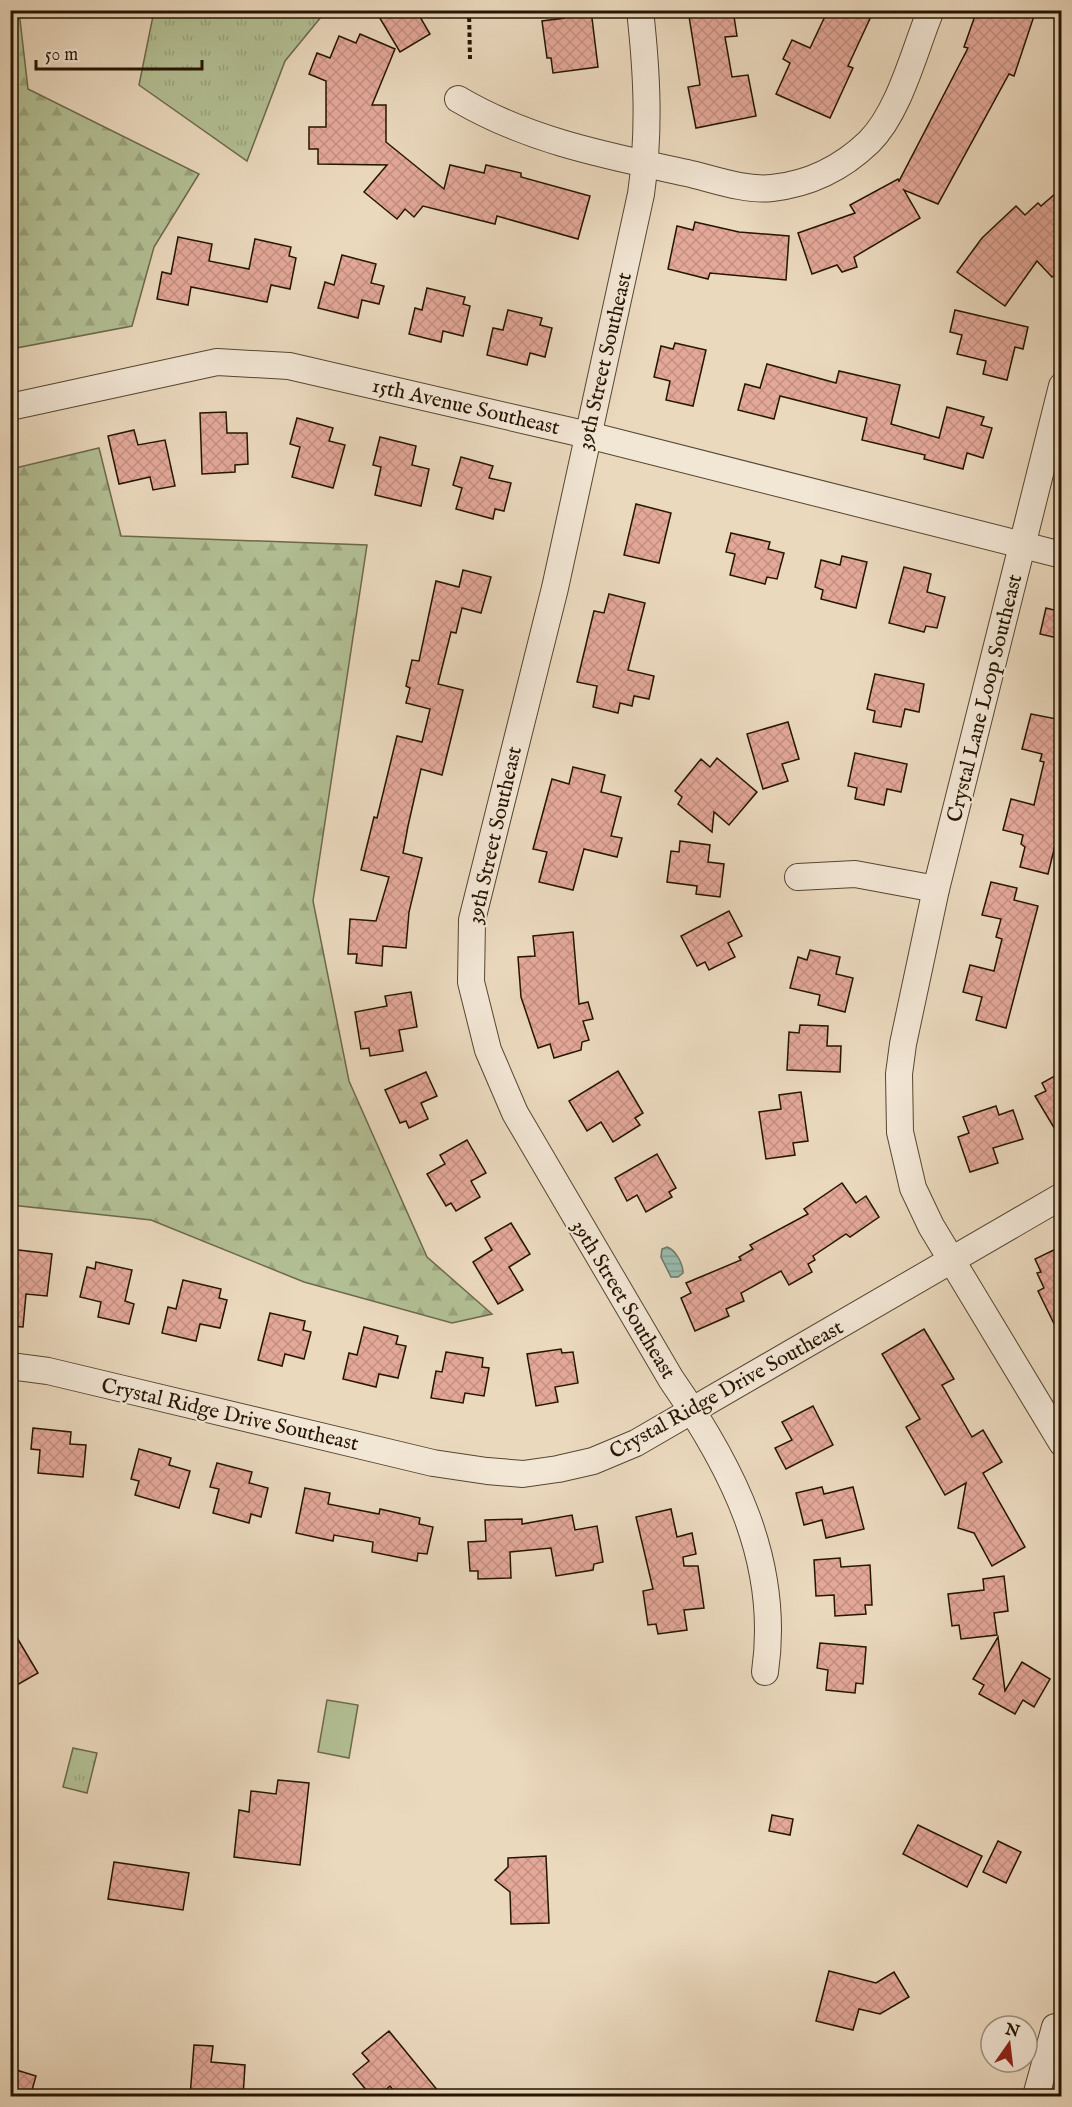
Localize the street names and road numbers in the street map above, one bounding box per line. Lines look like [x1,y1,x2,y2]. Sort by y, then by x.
street label: 39th Street Southeast [572,270,639,453]
street label: 15th Avenue Southeast [369,373,562,442]
street label: Crystal Lane Loop Southeast [942,572,1029,825]
street label: 39th Street Southeast [462,744,529,927]
street label: 39th Street Southeast [564,1215,681,1384]
street label: Crystal Ridge Drive Southeast [605,1315,848,1466]
street label: Crystal Ridge Drive Southeast [98,1373,361,1458]

